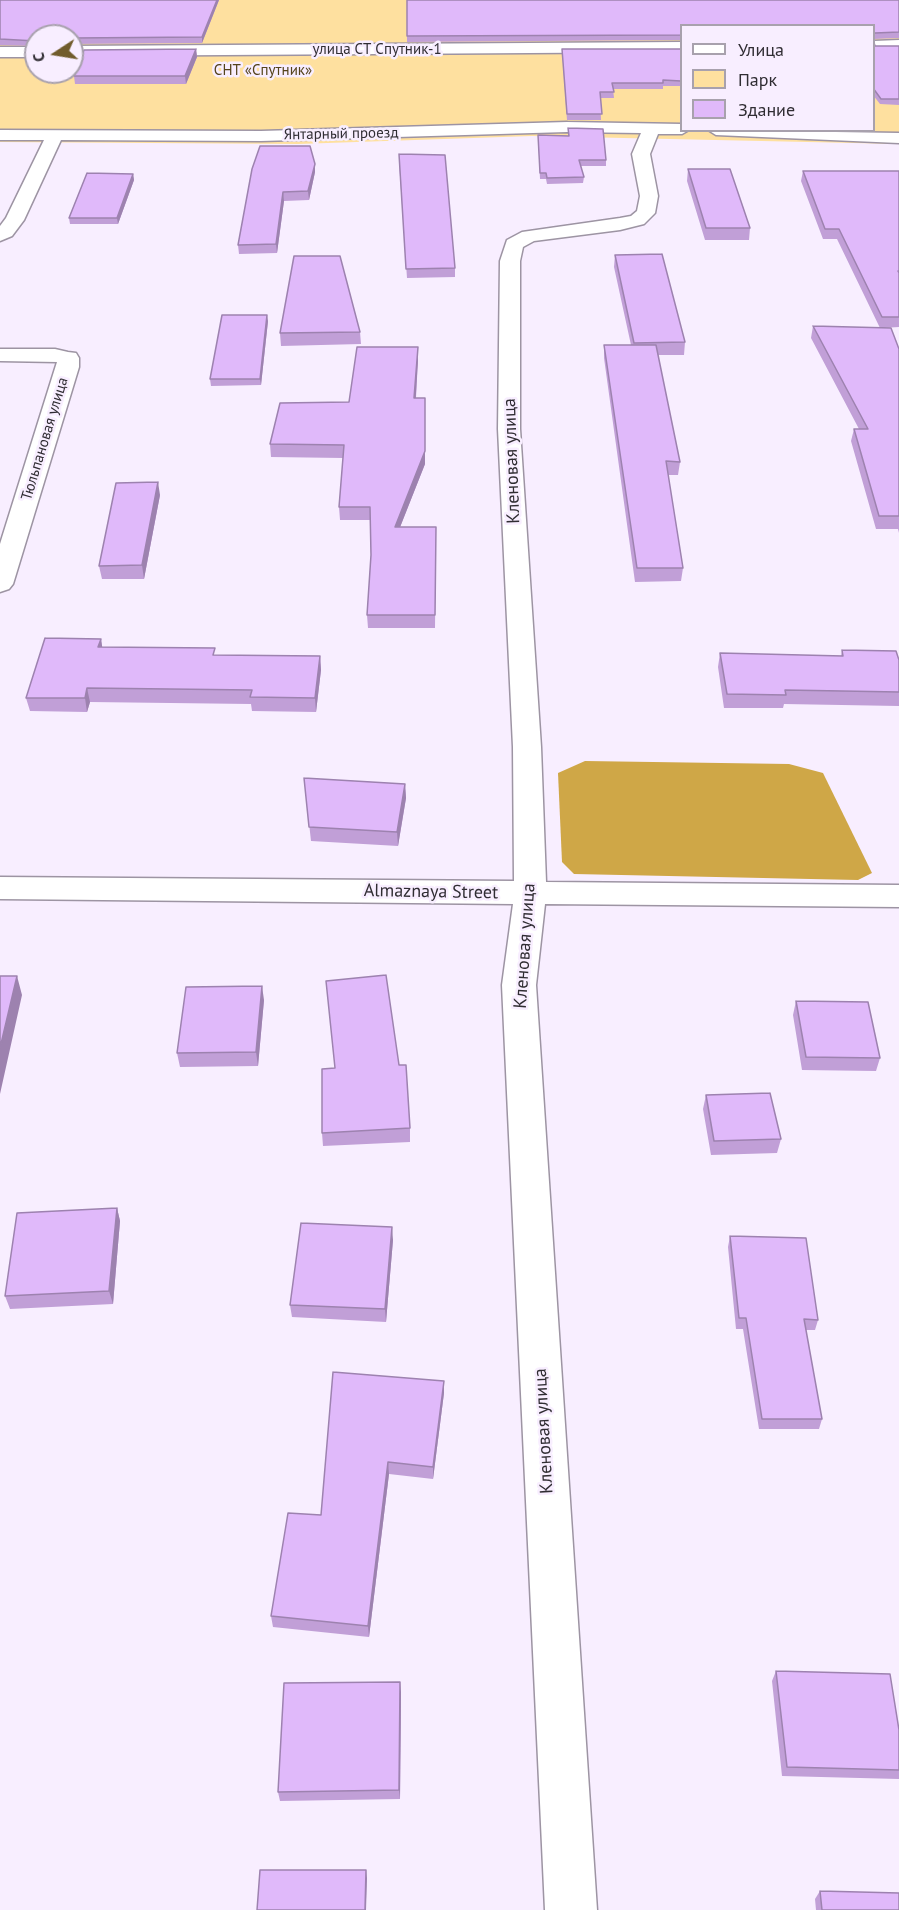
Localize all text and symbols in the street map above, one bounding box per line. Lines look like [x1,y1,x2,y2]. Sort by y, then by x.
north arrow [24,24,84,84]
legend [680,24,875,132]
text: Улица [738,38,784,61]
street label: улица СТ Спутник-1 [312,41,442,59]
text: С [28,51,49,64]
park label: СНТ «Спутник» [214,62,312,80]
text: Парк [738,68,777,91]
text: Здание [738,98,795,121]
street label: Янтарный проезд [283,124,399,144]
street label: Тюльпановая улица [18,375,72,503]
street label: Кленовая улица [499,398,525,524]
street label: Almaznaya Street [364,880,498,904]
street label: Кленовая улица [510,883,540,1009]
street label: Кленовая улица [530,1368,558,1494]

